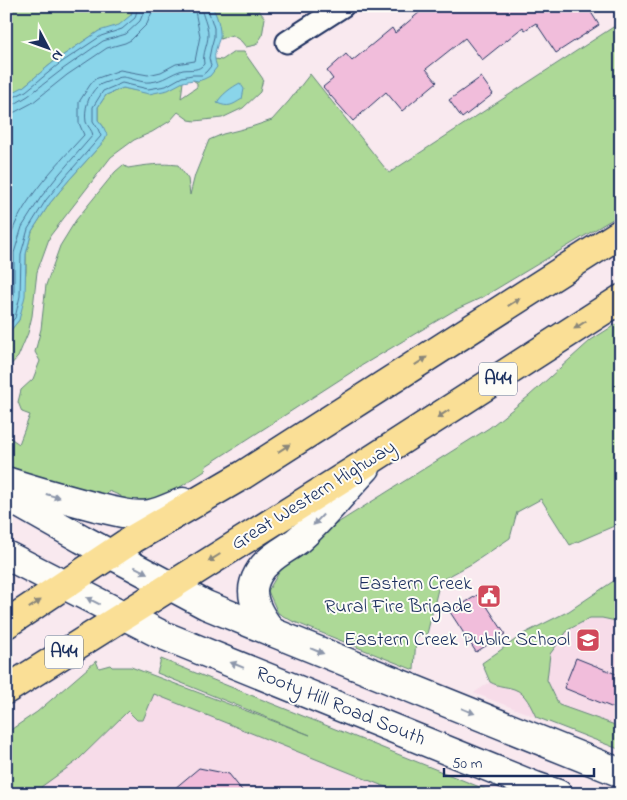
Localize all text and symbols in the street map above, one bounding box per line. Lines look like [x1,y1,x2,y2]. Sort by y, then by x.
north arrow [22,22,72,72]
text: N [46,45,68,66]
one-way arrow [507,297,521,306]
one-way arrow [573,321,586,330]
one-way arrow [414,356,428,366]
road number: A44 [479,362,517,396]
one-way arrow [437,409,450,418]
street label: Great Western Highway [226,433,403,559]
one-way arrow [277,444,291,453]
one-way arrow [45,492,60,500]
one-way arrow [312,514,324,526]
one-way arrow [208,554,221,563]
one-way arrow [133,566,148,574]
place label: Eastern Creek Rural Fire Brigade [324,570,472,623]
public building icon: Eastern Creek Rural Fire Brigade [476,583,502,609]
one-way arrow [86,597,101,605]
one-way arrow [28,599,42,609]
place label: Eastern Creek Public School [344,626,570,655]
school or university icon: Eastern Creek Public School [575,627,601,653]
road number: A44 [45,636,83,669]
one-way arrow [310,647,324,655]
street label: Rooty Hill Road South [251,660,429,754]
one-way arrow [230,661,244,669]
one-way arrow [461,707,476,715]
scale bar [444,745,594,777]
text: 50 m [452,753,483,775]

